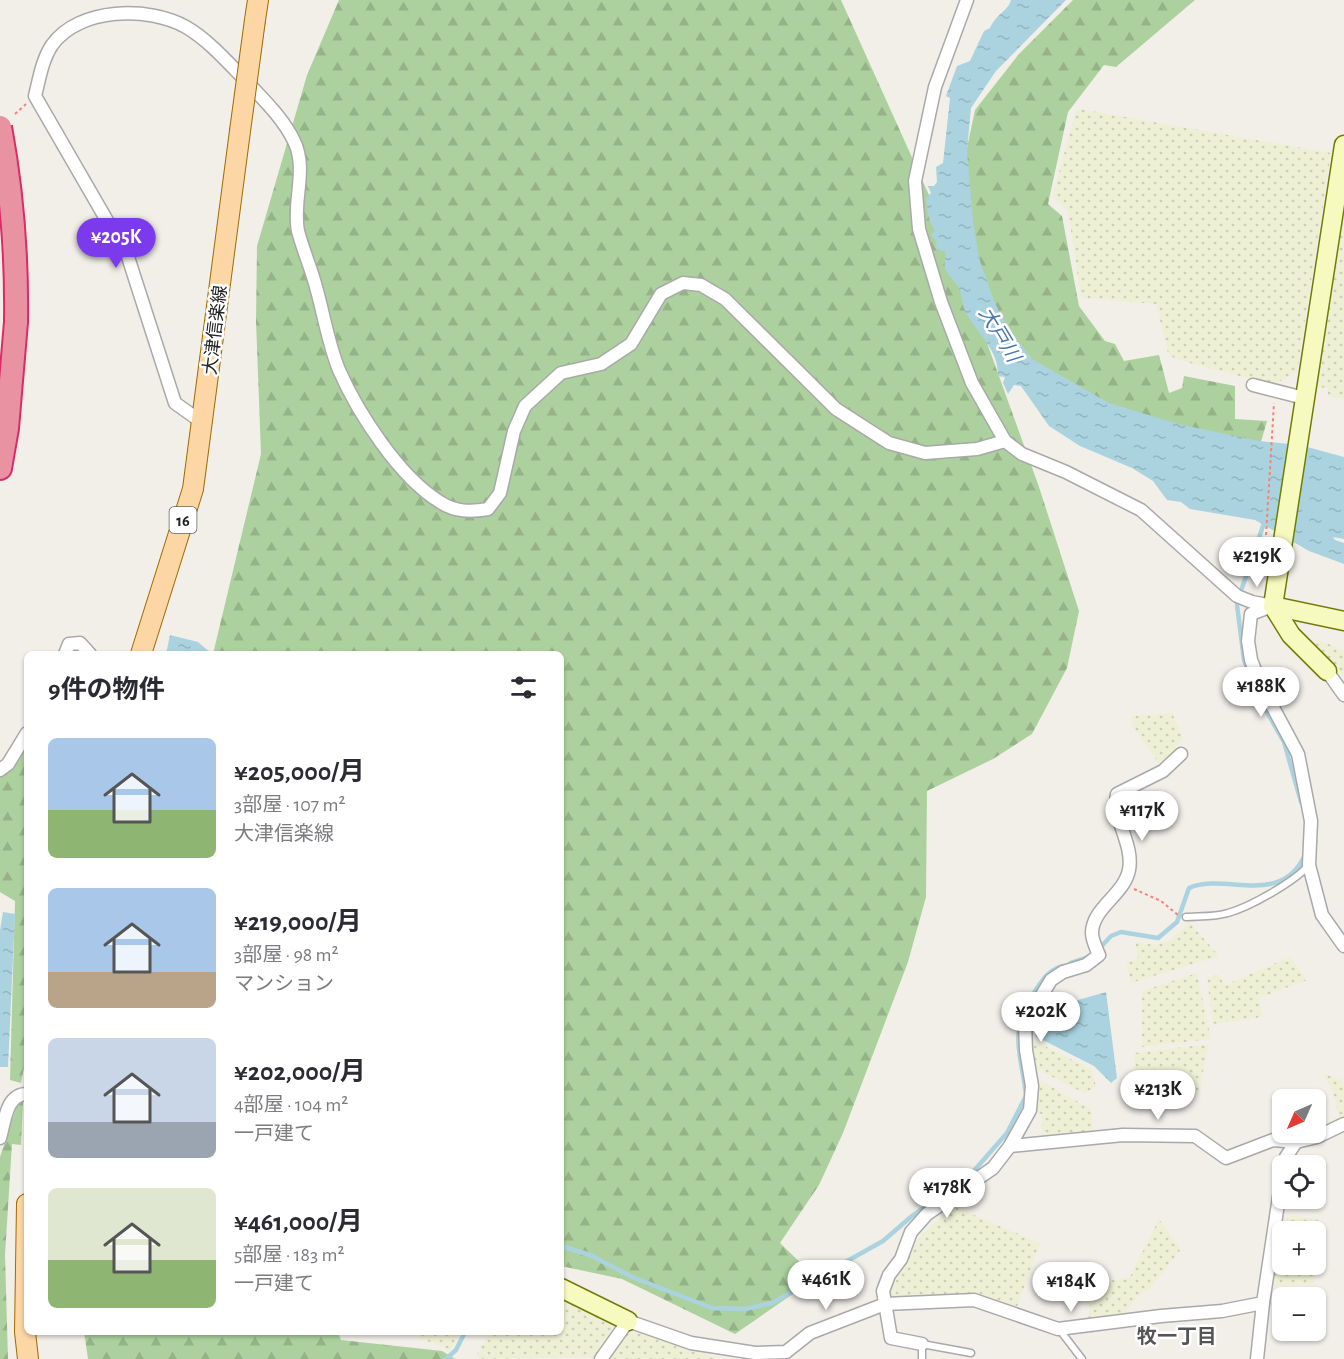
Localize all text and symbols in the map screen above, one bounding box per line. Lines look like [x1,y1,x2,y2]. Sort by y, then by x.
pin: ¥205K [74,218,158,269]
text: ¥205K [91,227,141,247]
street label: 大津信楽線 [200,284,230,376]
water label: 大戸川 [975,303,1025,367]
road number: 16 [170,507,196,533]
pin: ¥219K [1215,537,1299,588]
text: ¥219K [1233,546,1281,566]
pin: ¥188K [1219,667,1303,718]
icon: filters [507,671,540,704]
text: ¥188K [1236,676,1286,696]
text: 9件の物件 [48,677,165,703]
text: ¥205,000/月 [234,759,365,785]
icon: home [96,762,168,834]
pin: ¥117K [1100,791,1184,842]
text: 3部屋 · 107 m² [234,795,345,815]
text: ¥117K [1119,800,1165,820]
text: 大津信楽線 [234,824,334,844]
text: ¥219,000/月 [234,909,362,935]
icon: home [96,912,168,984]
text: 3部屋 · 98 m² [234,945,339,965]
text: マンション [234,974,334,994]
pin: ¥202K [999,992,1083,1043]
text: ¥202K [1015,1001,1067,1021]
text: ¥202,000/月 [234,1059,366,1085]
icon: home [96,1062,168,1134]
pin: ¥213K [1116,1070,1200,1121]
text: ¥213K [1134,1079,1182,1099]
north arrow [1272,1089,1326,1143]
map controls [1272,1089,1326,1341]
text: 4部屋 · 104 m² [234,1095,348,1115]
text: 一戸建て [234,1124,314,1144]
button: locate [1272,1155,1326,1209]
pin: ¥178K [905,1168,989,1219]
text: ¥178K [923,1177,971,1197]
text: ¥461,000/月 [234,1209,363,1235]
icon: home [96,1212,168,1284]
button: + [1272,1221,1326,1275]
text: 5部屋 · 183 m² [234,1245,344,1265]
pin: ¥461K [784,1260,868,1311]
pin: ¥184K [1029,1262,1113,1313]
text: ¥461K [801,1269,851,1289]
text: ¥184K [1046,1271,1096,1291]
text: 一戸建て [234,1274,314,1294]
button: − [1272,1287,1326,1341]
district label: 牧一丁目 [1137,1325,1217,1347]

